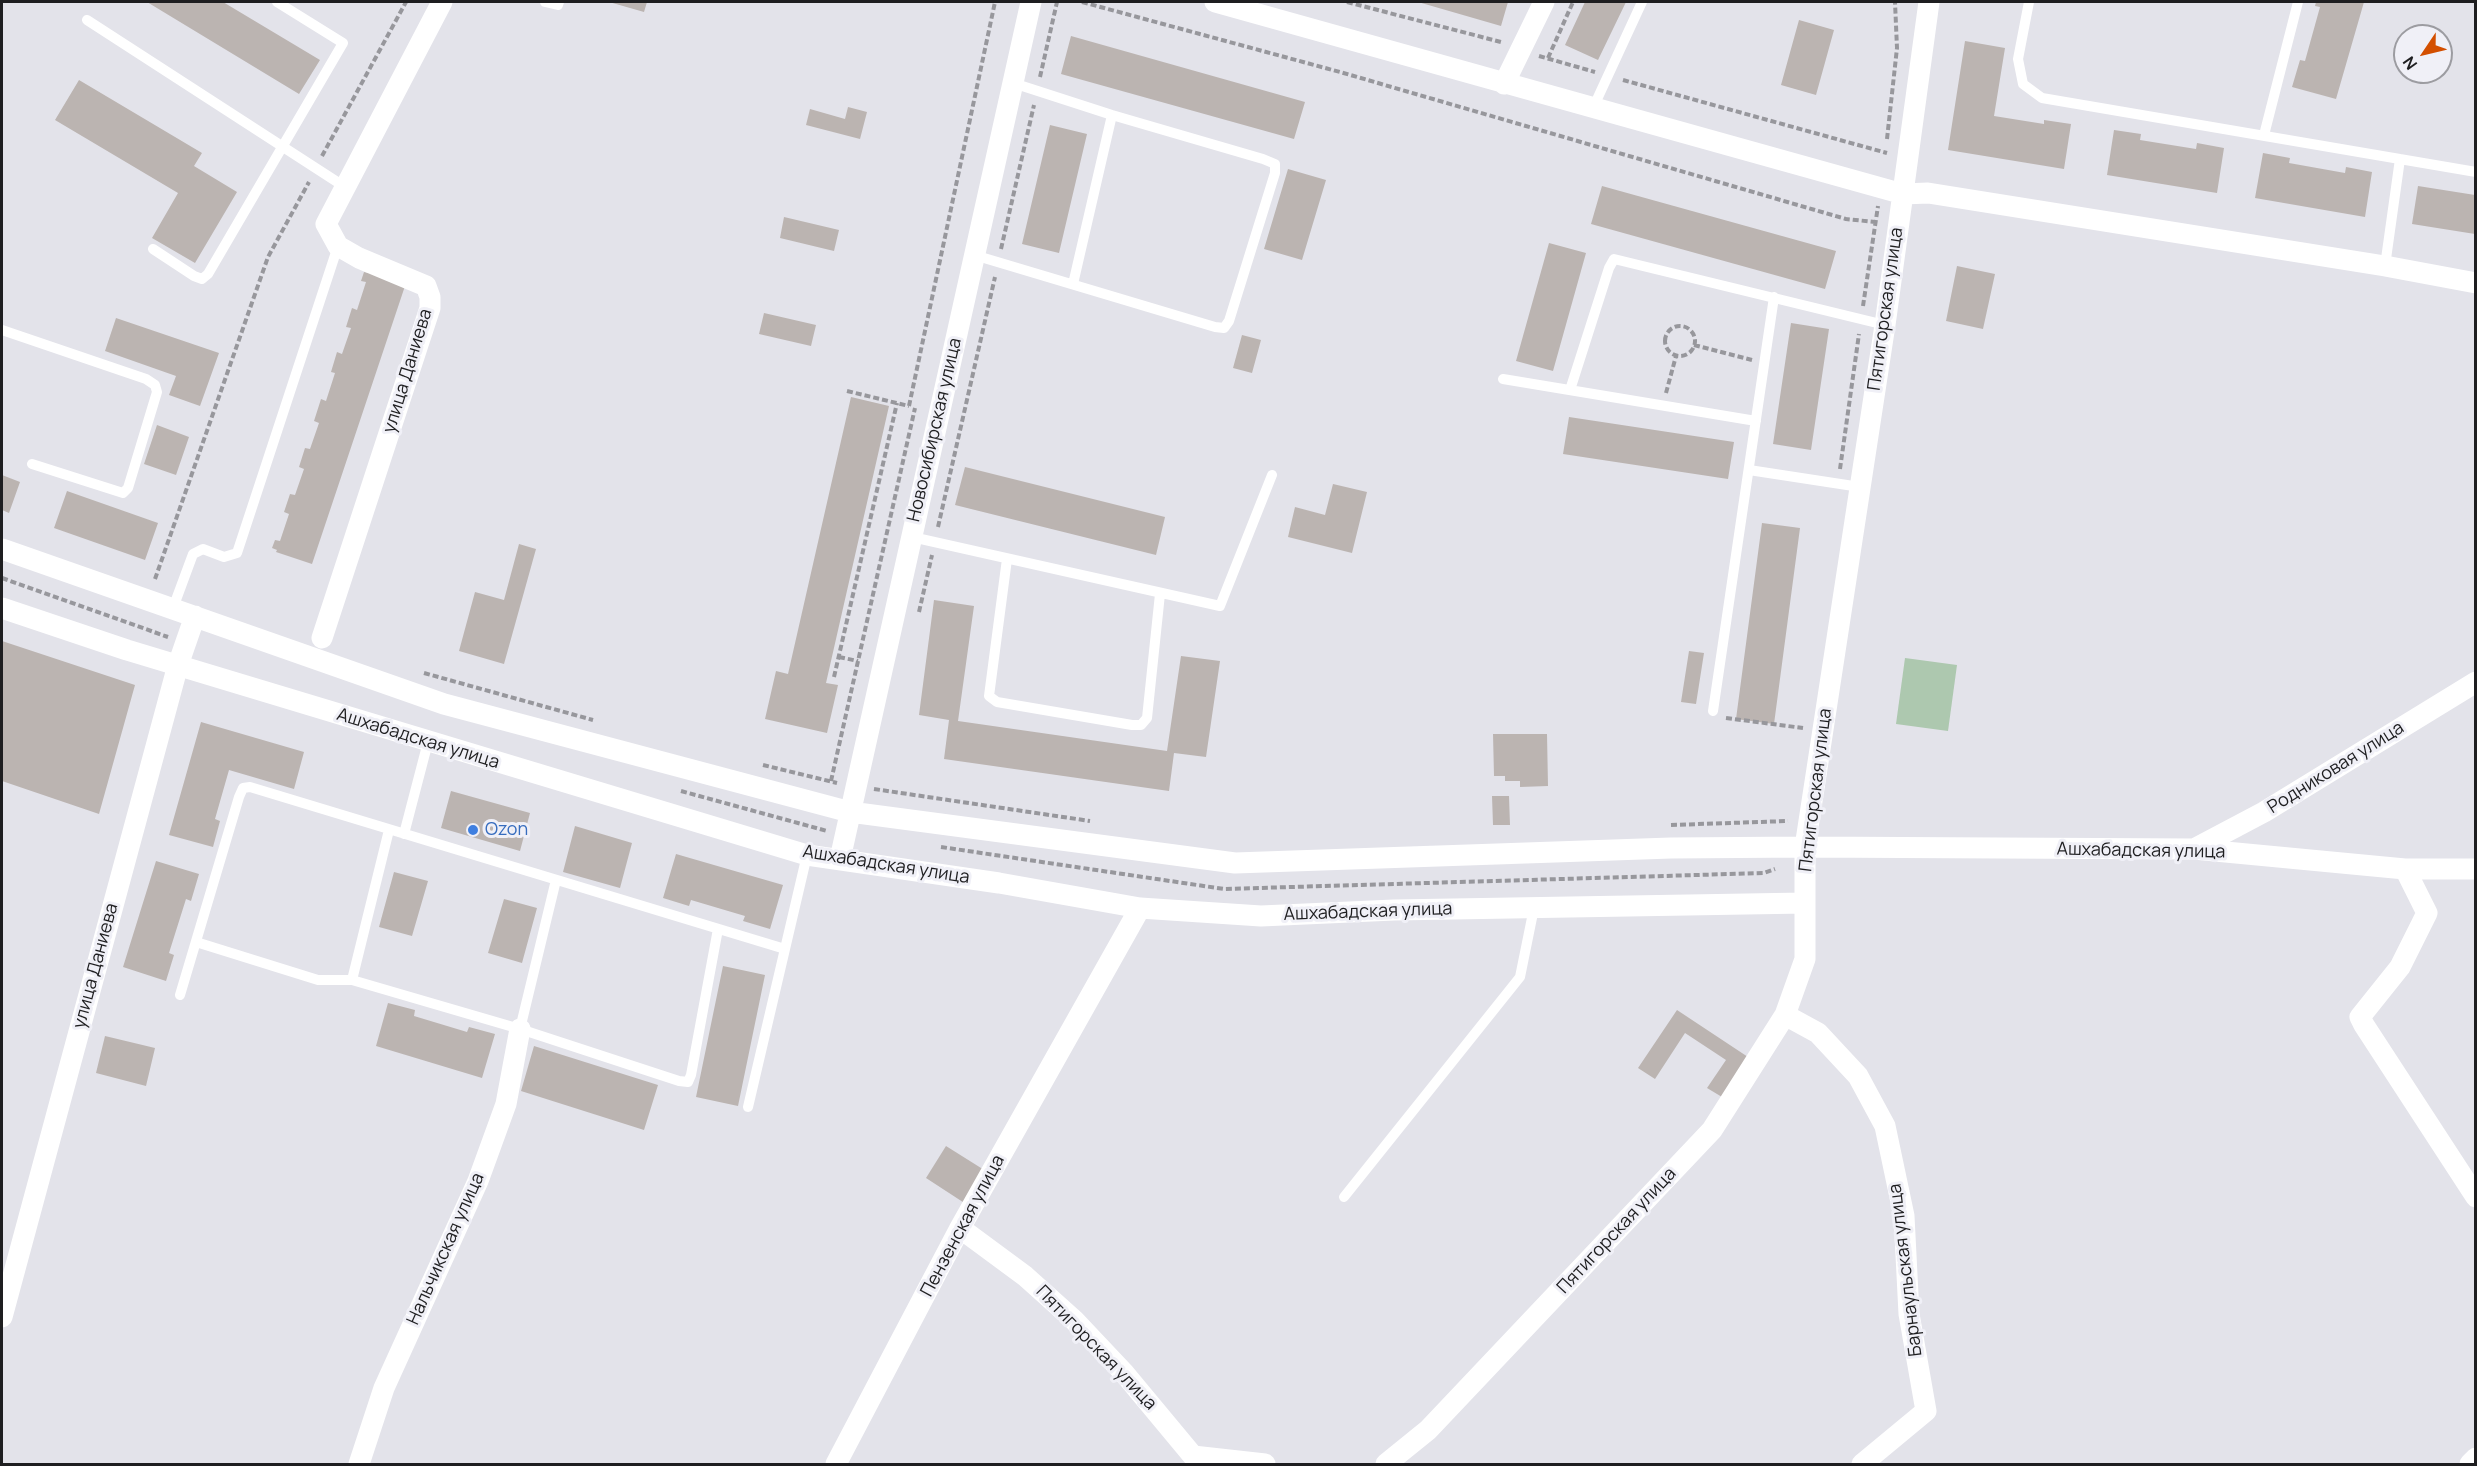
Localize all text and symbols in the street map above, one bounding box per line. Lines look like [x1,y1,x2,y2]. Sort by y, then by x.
north arrow [2393,24,2453,84]
text: N [2398,52,2422,74]
street label: Пятигорская улица [1864,226,1908,392]
street label: улица Даниева [379,306,437,436]
street label: Новосибирская улица [903,336,967,524]
street label: Ашхабадская улица [334,704,502,774]
street label: Пятигорская улица [1795,707,1837,873]
street label: Родниковая улица [2264,717,2408,819]
place label: Ozon [485,819,528,841]
marker: Ozon [466,823,480,837]
street label: Ашхабадская улица [2056,839,2226,863]
street label: Ашхабадская улица [801,841,971,889]
street label: Ашхабадская улица [1283,898,1453,926]
street label: улица Даниева [69,901,123,1031]
street label: Пензенская улица [917,1152,1009,1300]
street label: Пятигорская улица [1553,1163,1681,1299]
street label: Нальчикская улица [403,1170,489,1328]
street label: Барнаульская улица [1885,1182,1927,1358]
street label: Пятигорская улица [1031,1281,1161,1415]

